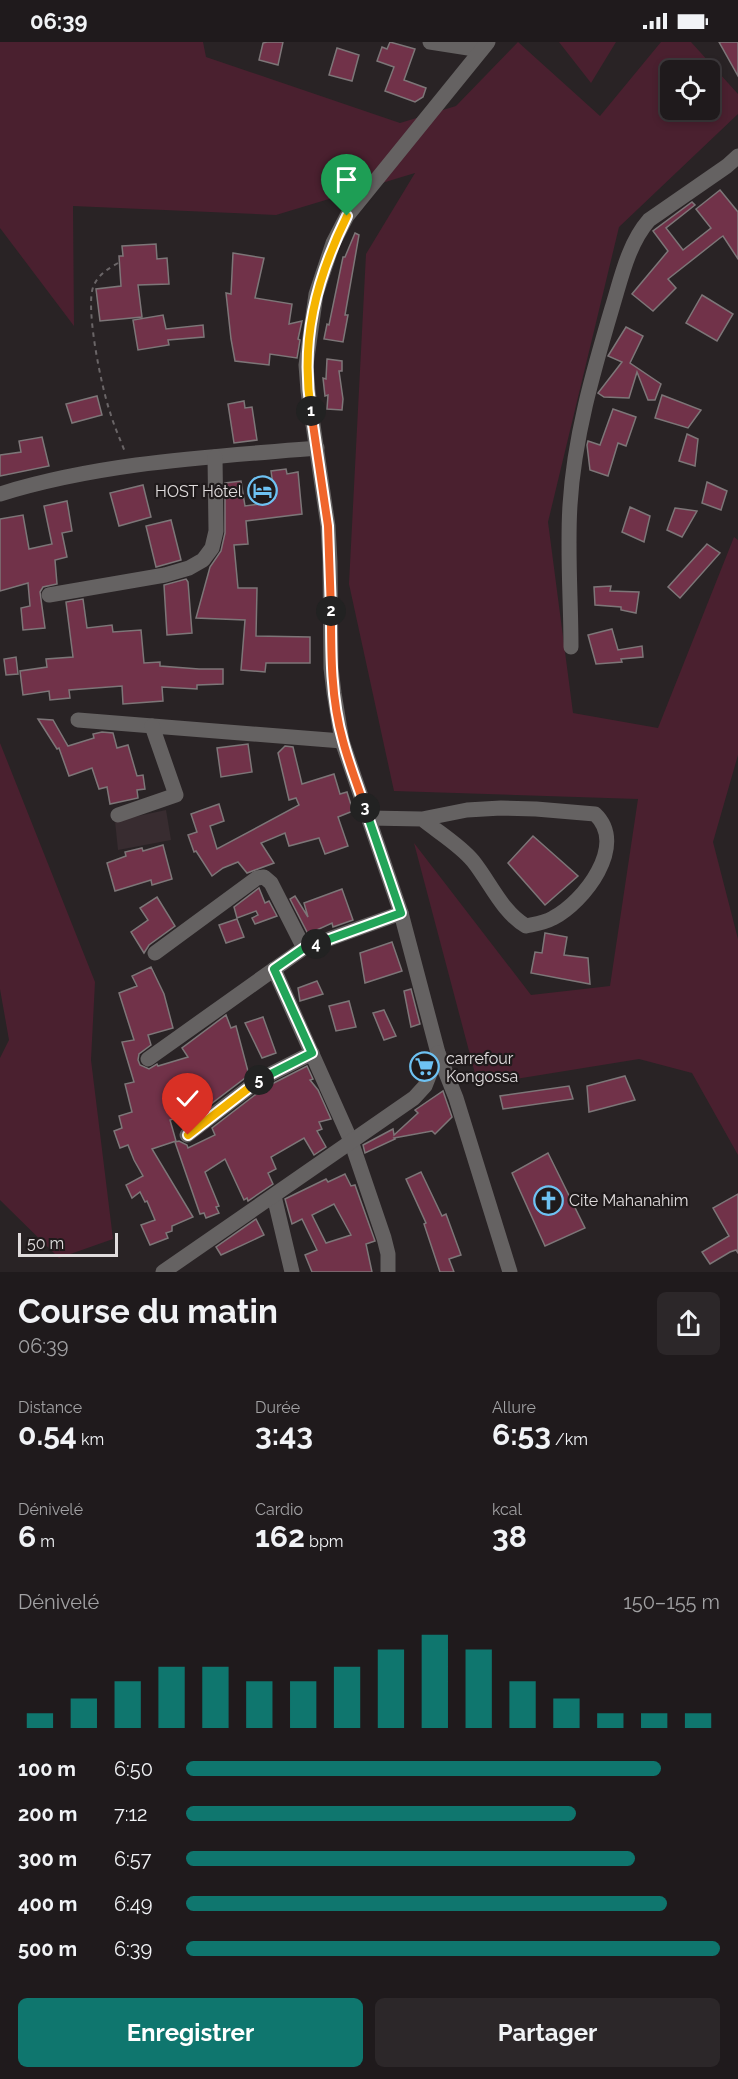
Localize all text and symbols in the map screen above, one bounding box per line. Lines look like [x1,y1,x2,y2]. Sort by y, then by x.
text: 06:39 [30,8,88,34]
map controls [660,60,720,120]
button: locate [660,60,720,120]
pin [321,154,372,216]
icon: arrive [330,163,363,196]
pin: 1 [296,396,326,426]
text: 1 [307,401,315,420]
hotel icon: HOST Hôtel [247,475,279,507]
place label: HOST Hôtel [155,482,243,501]
pin: 2 [316,596,346,626]
text: 2 [326,601,336,620]
pin: 3 [350,793,380,823]
text: 3 [361,798,369,817]
pin: 4 [301,929,331,959]
text: 4 [311,934,321,953]
place label: carrefour Kongossa [446,1049,518,1086]
supermarket icon: carrefour Kongossa [409,1051,441,1083]
pin: 5 [244,1065,274,1095]
text: 5 [255,1070,263,1089]
pin [162,1073,213,1135]
icon: check [171,1082,204,1115]
church icon: Cite Mahanahim [532,1184,564,1216]
place label: Cite Mahanahim [569,1191,688,1210]
scale bar [18,1230,118,1258]
text: 50 m [27,1234,64,1253]
text: Course du matin [18,1292,278,1331]
button: share [657,1292,720,1355]
text: 06:39 [18,1334,68,1358]
text: Distance [18,1398,82,1417]
text: Durée [255,1398,300,1417]
text: Allure [492,1398,536,1417]
text: 0.54 [18,1417,77,1452]
text: 3:43 [255,1417,313,1452]
text: 6:53 [492,1417,551,1452]
text: km [77,1430,104,1449]
text: /km [551,1430,588,1449]
text: Dénivelé [18,1500,83,1519]
text: Cardio [255,1500,303,1519]
text: kcal [492,1500,522,1519]
text: 6 [18,1519,36,1554]
text: 162 [255,1519,305,1554]
text: 38 [492,1519,527,1554]
text: m [36,1532,55,1551]
text: bpm [305,1532,343,1551]
text: Dénivelé [18,1590,99,1614]
text: 150–155 m [623,1590,720,1614]
text: 100 m [18,1757,76,1781]
text: 6:50 [114,1757,153,1781]
text: 200 m [18,1802,77,1826]
text: 7:12 [114,1802,147,1826]
text: 300 m [18,1847,77,1871]
text: 6:57 [114,1847,151,1871]
text: 400 m [18,1892,77,1916]
text: 6:49 [114,1892,152,1916]
text: 500 m [18,1937,77,1961]
text: 6:39 [114,1937,152,1961]
button: Enregistrer [18,1998,363,2067]
button: Partager [375,1998,720,2067]

